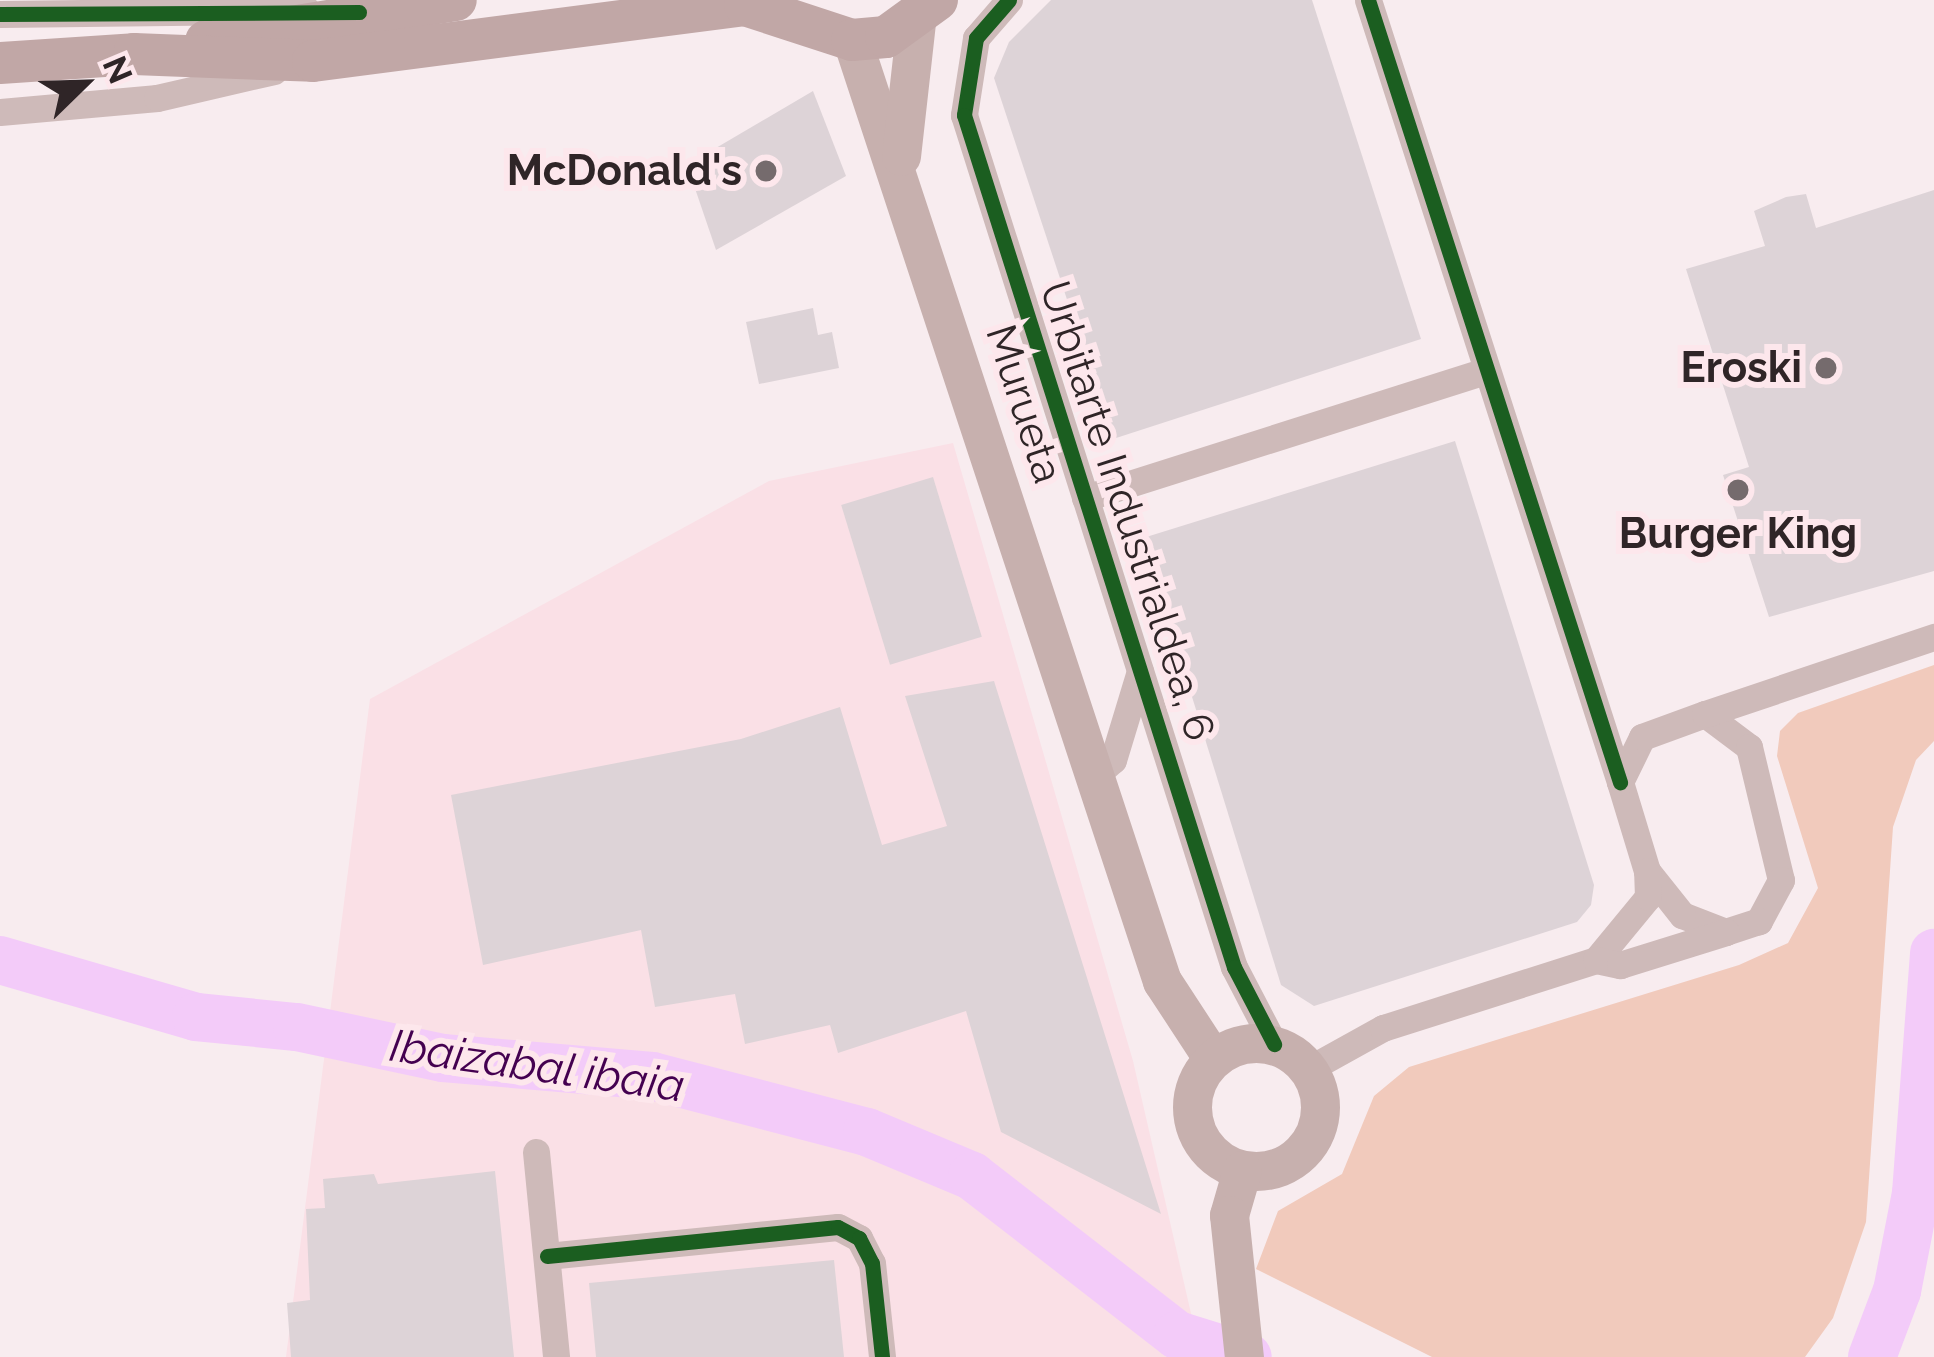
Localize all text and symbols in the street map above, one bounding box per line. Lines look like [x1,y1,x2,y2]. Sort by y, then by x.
north arrow [24,24,144,144]
text: N [95,51,140,89]
place label: McDonald's [507,146,742,196]
marker: McDonald's [753,158,779,184]
street label: Urbitarte Industrialdea, 6 [1029,275,1225,747]
street label: Murueta [975,319,1073,489]
place label: Eroski [1681,343,1802,393]
marker: Eroski [1813,355,1839,381]
marker: Burger King [1725,477,1751,503]
place label: Burger King [1618,509,1858,559]
water label: Ibaizabal ibaia [386,1019,688,1113]

